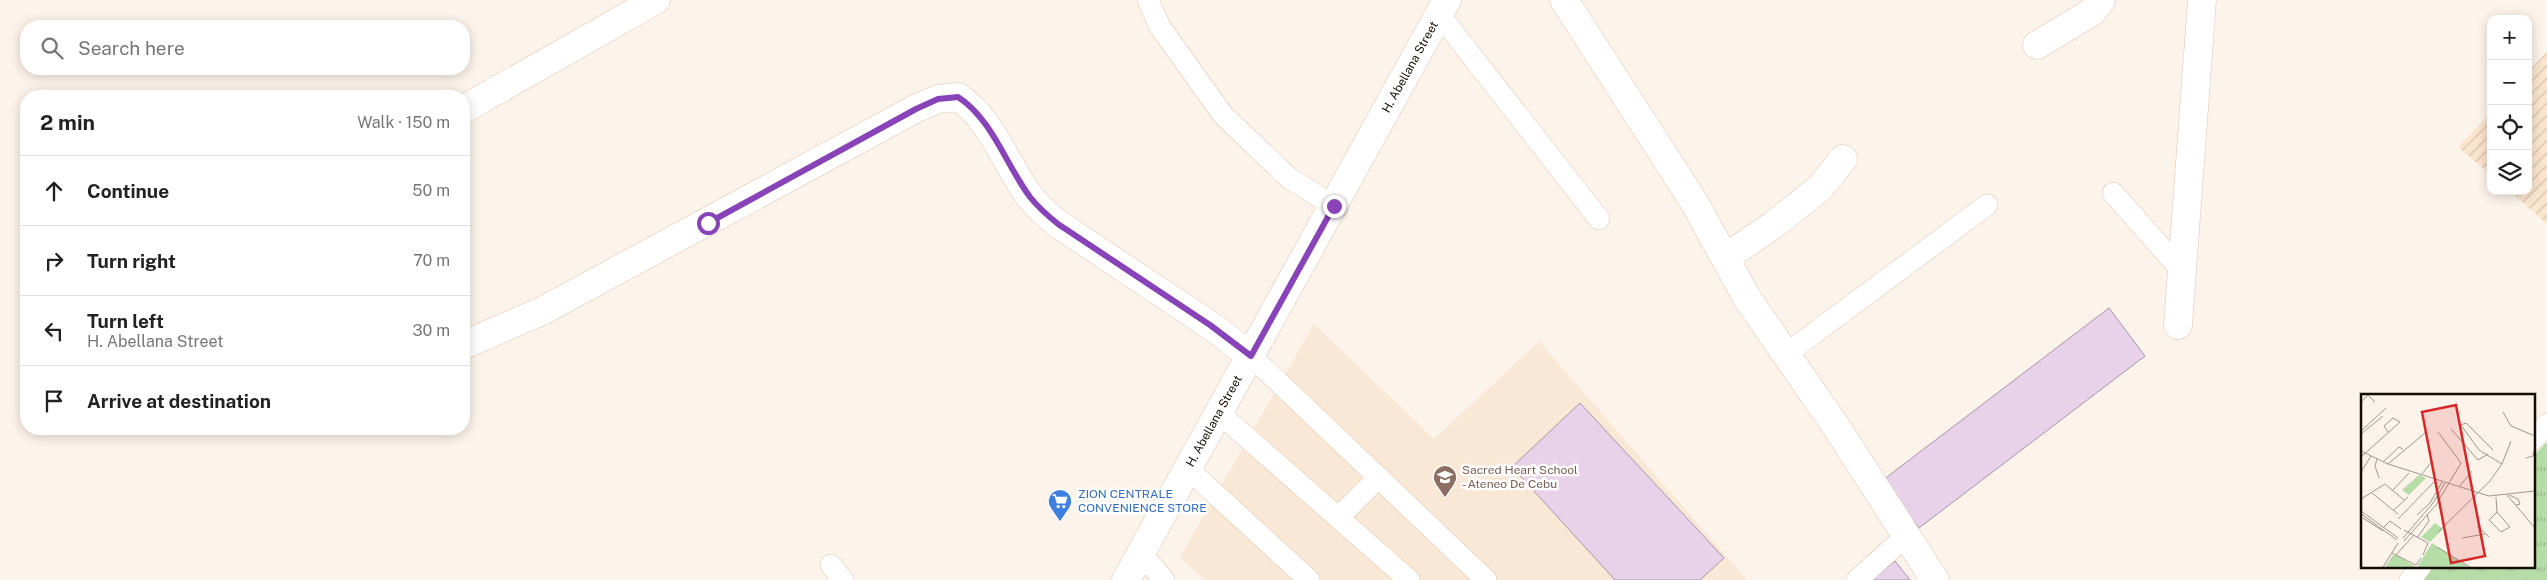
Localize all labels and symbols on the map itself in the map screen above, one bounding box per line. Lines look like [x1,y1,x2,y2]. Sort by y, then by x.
street label: H. Abellana Street [1379,19,1441,115]
route end [1323,195,1346,218]
route start [697,212,720,235]
street label: H. Abellana Street [1183,373,1245,469]
inset map [2361,394,2534,568]
place label: Sacred Heart School - Ateneo De Cebu [1462,463,1578,491]
school or university icon: Sacred Heart School - Ateneo De Cebu [1432,464,1458,498]
place label: ZION CENTRALE CONVENIENCE STORE [1078,487,1207,515]
supermarket icon: ZION CENTRALE CONVENIENCE STORE [1047,488,1073,522]

